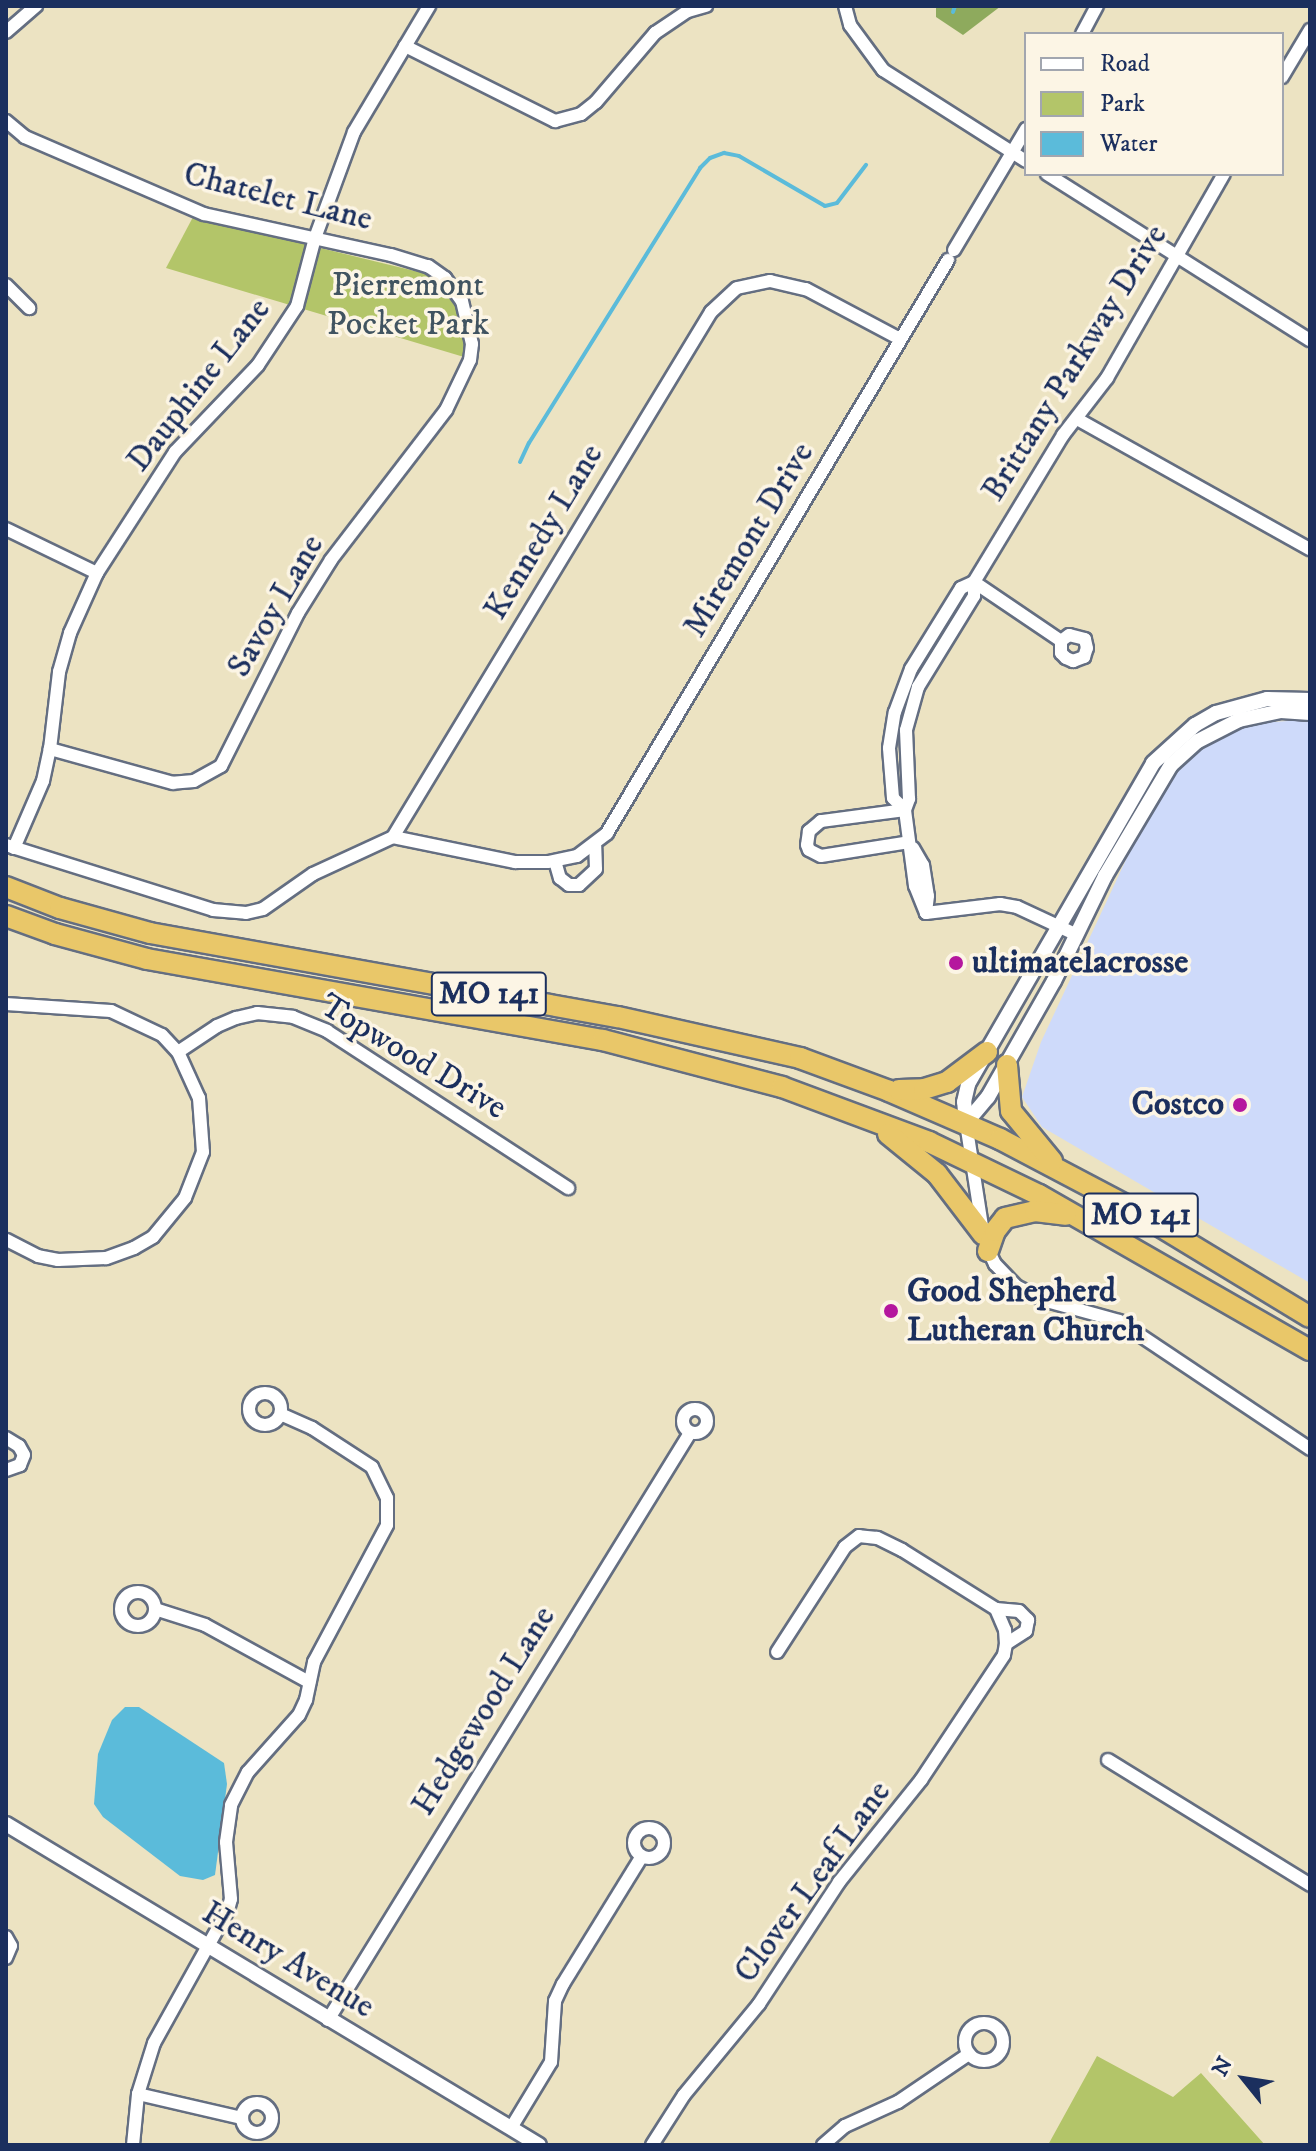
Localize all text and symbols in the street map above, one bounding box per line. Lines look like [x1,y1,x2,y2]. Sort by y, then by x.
legend [1024,32,1284,176]
text: Road [1100,49,1150,79]
text: Park [1100,89,1145,119]
text: Water [1100,129,1157,159]
street label: Chatelet Lane [179,154,377,240]
street label: Brittany Parkway Drive [973,217,1177,509]
park label: Pierremont Pocket Park [327,265,489,344]
street label: Dauphine Lane [118,290,280,480]
street label: Miremont Drive [675,435,823,645]
street label: Kennedy Lane [476,437,612,627]
street label: Savoy Lane [219,528,333,684]
place label: ultimatelacrosse [972,943,1188,983]
marker: ultimatelacrosse [947,954,965,972]
road number: MO 141 [429,966,549,1022]
street label: Topwood Drive [312,985,514,1129]
place label: Costco [1131,1085,1224,1125]
marker: Costco [1231,1096,1249,1114]
road number: MO 141 [1081,1187,1201,1243]
place label: Good Shepherd Lutheran Church [907,1271,1144,1350]
marker: Good Shepherd Lutheran Church [882,1302,900,1320]
street label: Hedgewood Lane [403,1599,565,1823]
street label: Clover Leaf Lane [726,1773,900,1991]
street label: Henry Avenue [194,1893,382,2027]
north arrow [1204,2039,1284,2119]
text: N [1207,2052,1239,2081]

